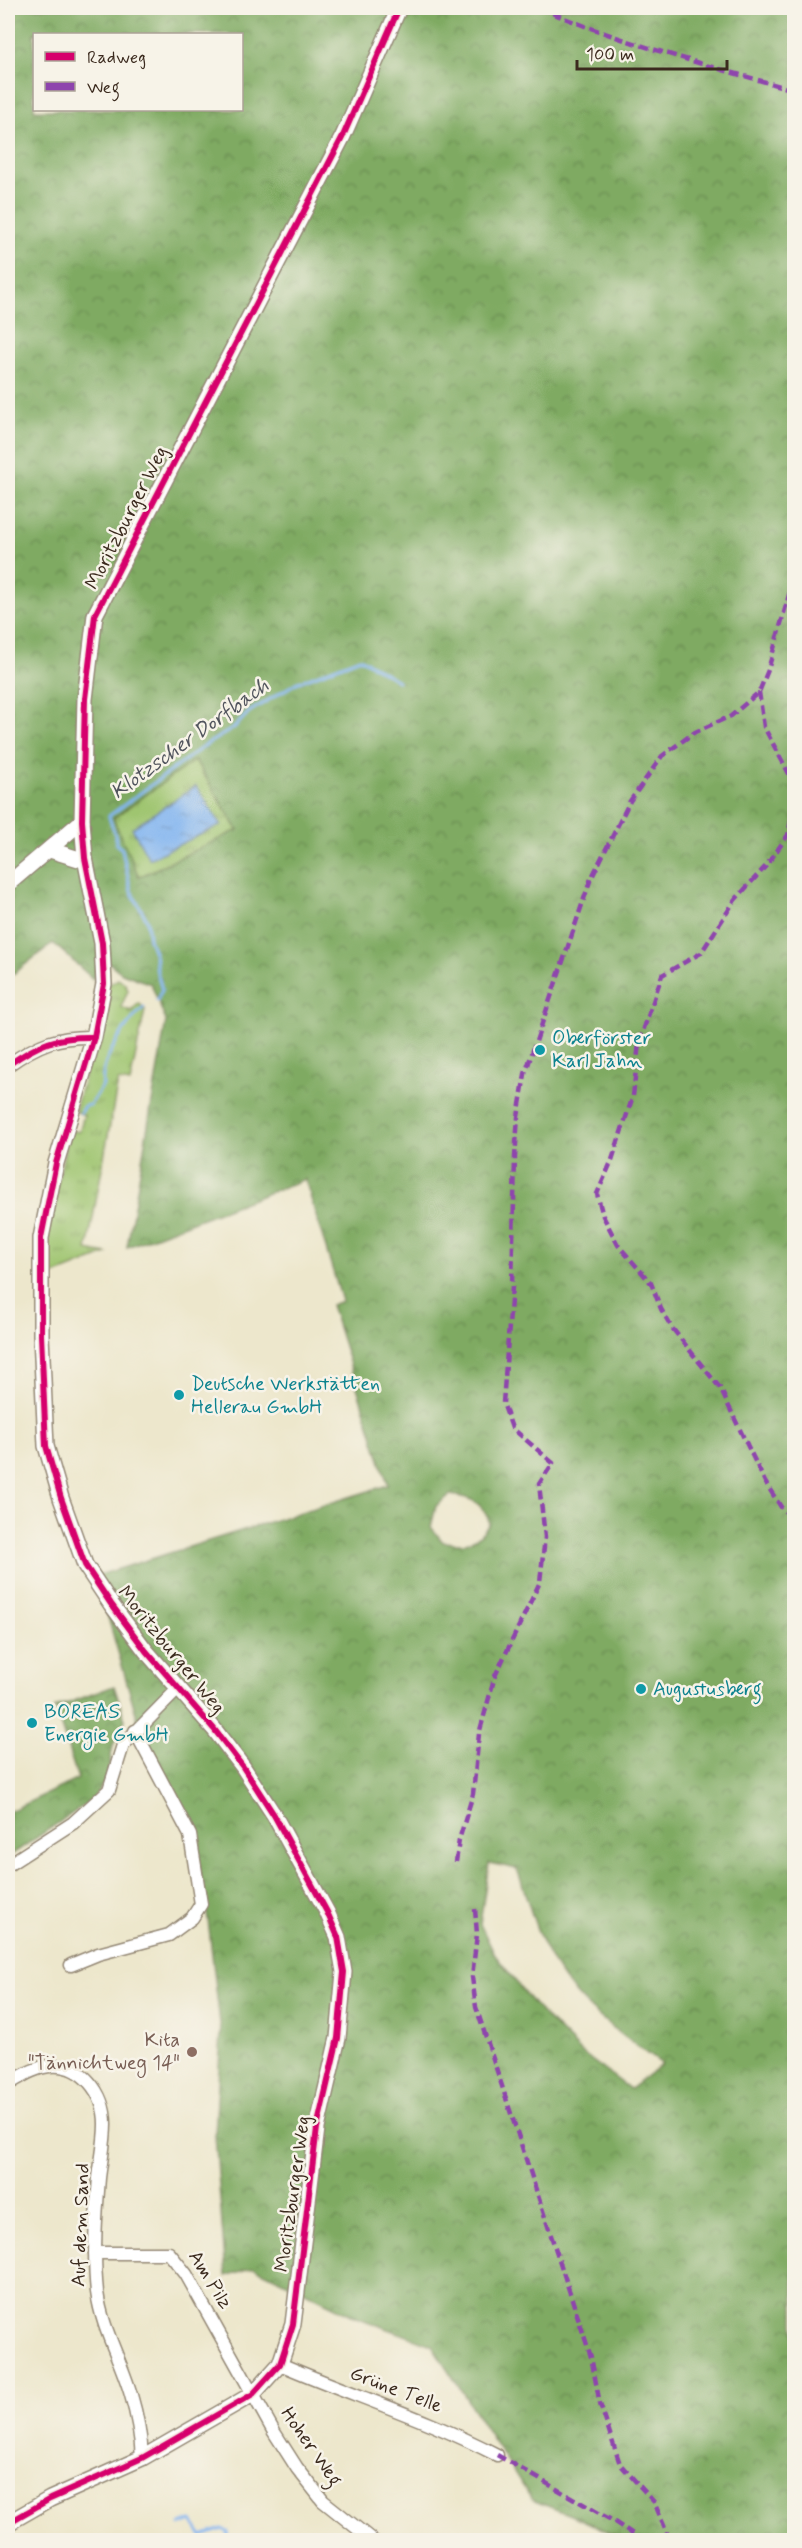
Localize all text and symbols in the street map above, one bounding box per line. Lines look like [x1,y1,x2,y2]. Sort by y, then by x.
legend [33,33,243,111]
scale bar [577,33,727,71]
text: 100 m [586,43,634,67]
text: Radweg [87,46,146,70]
text: Weg [87,76,120,102]
street label: Moritzburger Weg [79,442,175,594]
water label: Klotzscher Dorfbach [105,672,275,806]
place label: Oberförster Karl Jahn [552,1025,651,1075]
marker: Oberförster Karl Jahn [533,1043,547,1057]
place label: Deutsche Werkstätten Hellerau GmbH [191,1371,380,1421]
marker: Deutsche Werkstätten Hellerau GmbH [172,1388,186,1402]
street label: Moritzburger Weg [111,1580,231,1720]
place label: Augustusberg [653,1676,762,1705]
marker: Augustusberg [634,1682,648,1696]
place label: BOREAS Energie GmbH [44,1699,169,1750]
marker: BOREAS Energie GmbH [25,1716,39,1730]
place label: Kita "Tännichtweg 14" [28,2027,180,2078]
marker: Kita "Tännichtweg 14" [185,2045,199,2059]
street label: Moritzburger Weg [269,2114,317,2274]
street label: Auf dem Sand [65,2163,97,2287]
street label: Am Pilz [181,2246,239,2315]
street label: Grüne Telle [346,2360,446,2420]
street label: Hoher Weg [272,2402,348,2493]

